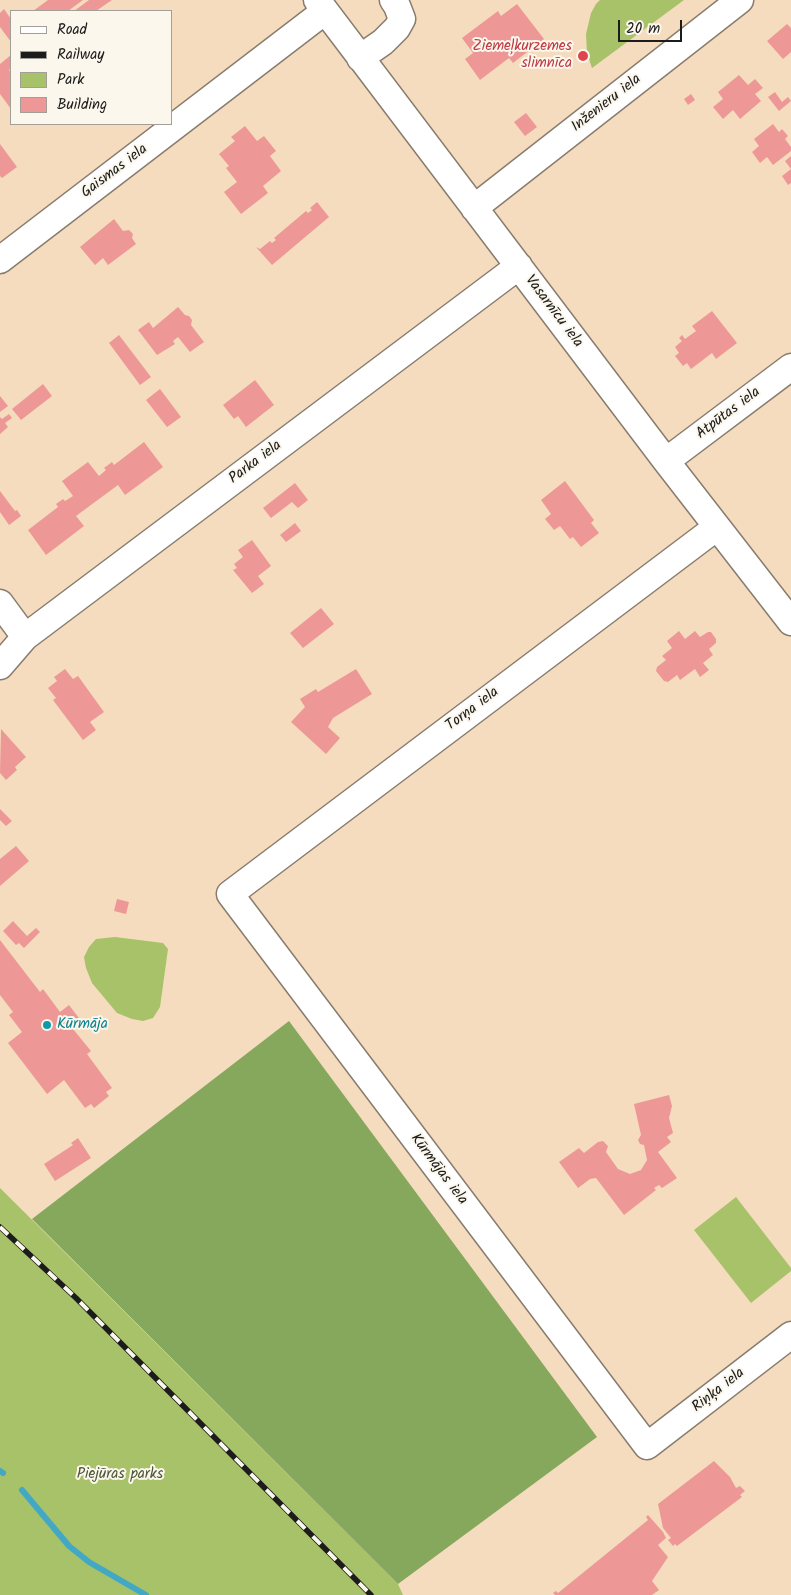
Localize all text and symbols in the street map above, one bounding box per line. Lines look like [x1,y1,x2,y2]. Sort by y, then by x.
legend [10,10,172,125]
scale bar [621,10,685,42]
text: 20 m [626,17,660,41]
text: Road [57,18,87,42]
place label: Ziemeļkurzemes slimnīca [473,38,572,73]
text: Railway [57,43,104,67]
marker: Ziemeļkurzemes slimnīca [576,49,590,63]
text: Park [57,68,84,92]
street label: Inženieru iela [569,71,645,137]
text: Building [57,93,107,117]
street label: Gaismas iela [78,141,152,203]
street label: Vasarnīcu iela [520,272,586,352]
street label: Atpūtas iela [693,384,765,444]
street label: Parka iela [226,437,286,489]
street label: Torņa iela [443,684,503,736]
place label: Kūrmāja [57,1016,108,1034]
marker: Kūrmāja [41,1019,53,1031]
street label: Kūrmājas iela [405,1131,471,1209]
street label: Riņķa iela [689,1365,749,1417]
park label: Piejūras parks [77,1466,163,1484]

